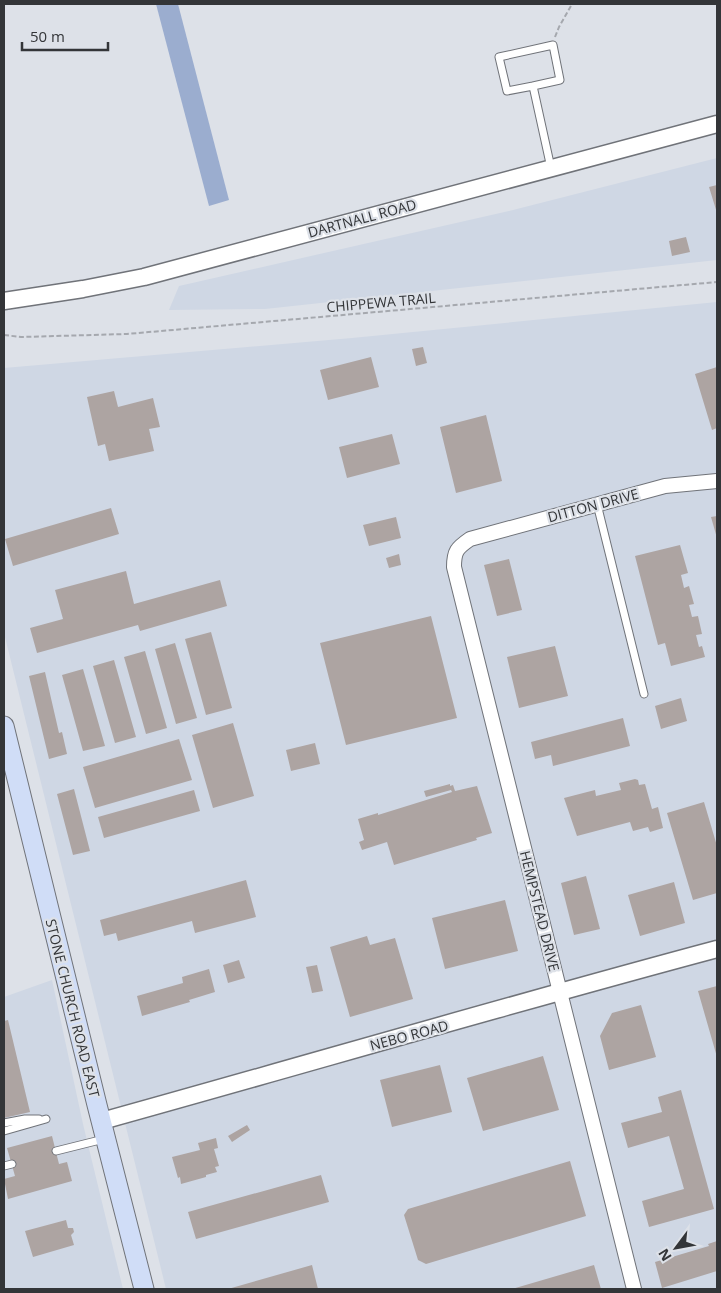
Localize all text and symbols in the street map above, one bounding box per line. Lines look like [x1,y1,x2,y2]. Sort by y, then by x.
scale bar [22,20,109,52]
text: 50 m [30,26,65,46]
street label: DARTNALL ROAD [306,194,418,242]
street label: CHIPPEWA TRAIL [326,288,436,316]
street label: DITTON DRIVE [545,484,641,526]
street label: HEMPSTEAD DRIVE [516,849,564,973]
street label: STONE CHURCH ROAD EAST [42,917,104,1099]
street label: NEBO ROAD [368,1015,450,1055]
north arrow [651,1223,701,1273]
text: N [653,1245,676,1265]

